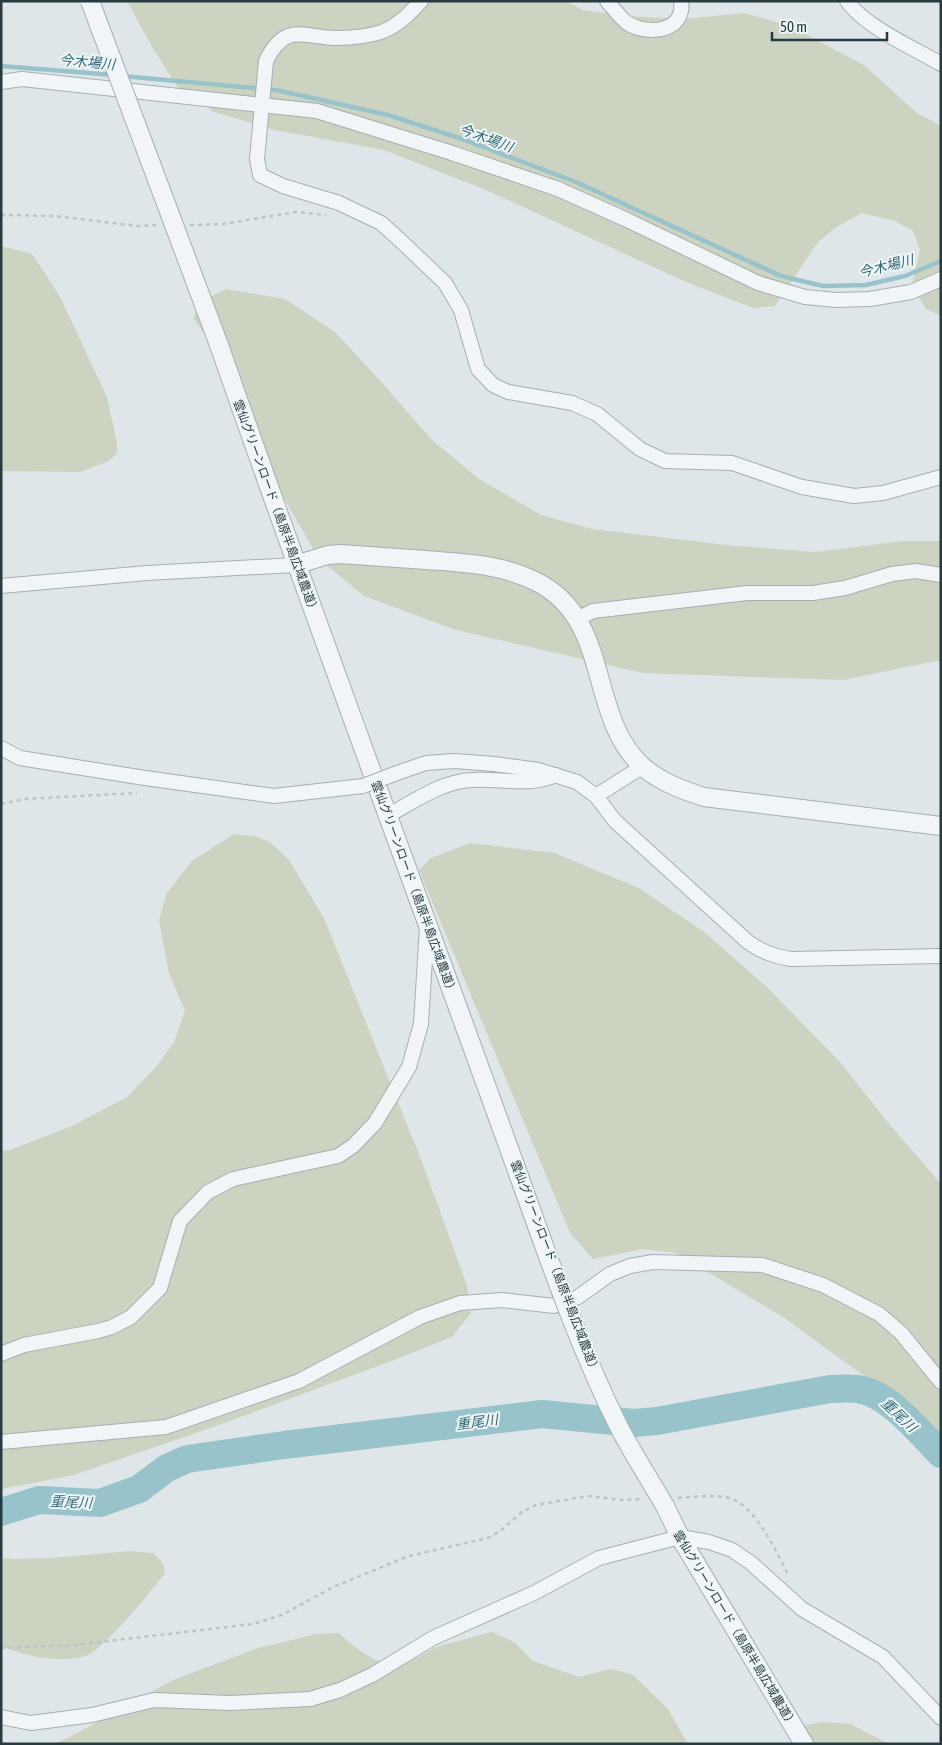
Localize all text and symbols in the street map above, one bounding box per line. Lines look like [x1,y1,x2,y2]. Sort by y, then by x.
scale bar [772,10,887,42]
text: 50 m [780,18,807,35]
water label: 今木場川 [58,52,118,73]
water label: 今木場川 [457,121,517,156]
water label: 今木場川 [857,251,917,281]
street label: 雲仙グリーンロード（島原半島広域農道） [231,398,321,616]
street label: 雲仙グリーンロード（島原半島広域農道） [369,779,459,997]
street label: 雲仙グリーンロード（島原半島広域農道） [508,1158,602,1376]
water label: 重尾川 [878,1395,921,1437]
water label: 重尾川 [455,1411,501,1432]
water label: 重尾川 [50,1493,94,1511]
street label: 雲仙グリーンロード（島原半島広域農道） [670,1528,800,1730]

